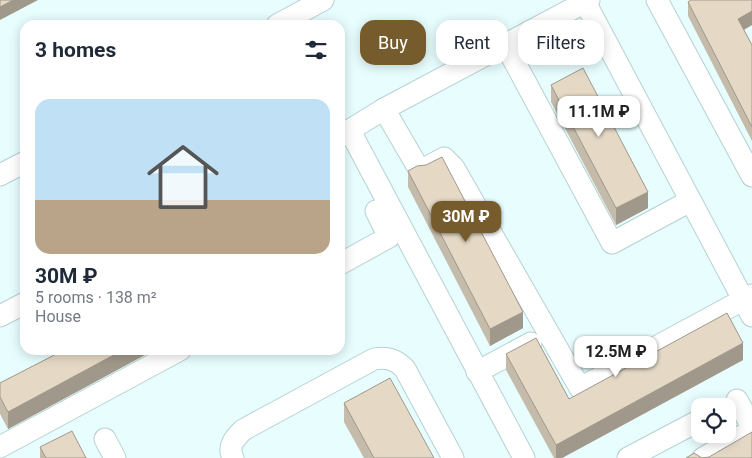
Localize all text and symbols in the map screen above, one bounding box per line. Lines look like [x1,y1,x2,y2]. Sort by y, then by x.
chip: Buy [360,20,426,65]
chip: Rent [436,20,508,65]
chip: Filters [518,20,604,65]
icon: filters [302,36,330,64]
text: 3 homes [35,38,116,62]
pin: 11.1M ₽ [553,96,645,138]
text: 11.1M ₽ [568,102,630,121]
icon: home [138,132,228,222]
pin: 30M ₽ [431,200,501,243]
text: 30M ₽ [442,207,490,226]
text: 30M ₽ [35,264,98,288]
text: 5 rooms · 138 m² [35,288,157,307]
text: House [35,307,81,326]
pin: 12.5M ₽ [570,336,662,378]
text: 12.5M ₽ [585,342,647,361]
map controls [691,398,736,443]
button: locate [691,398,736,443]

